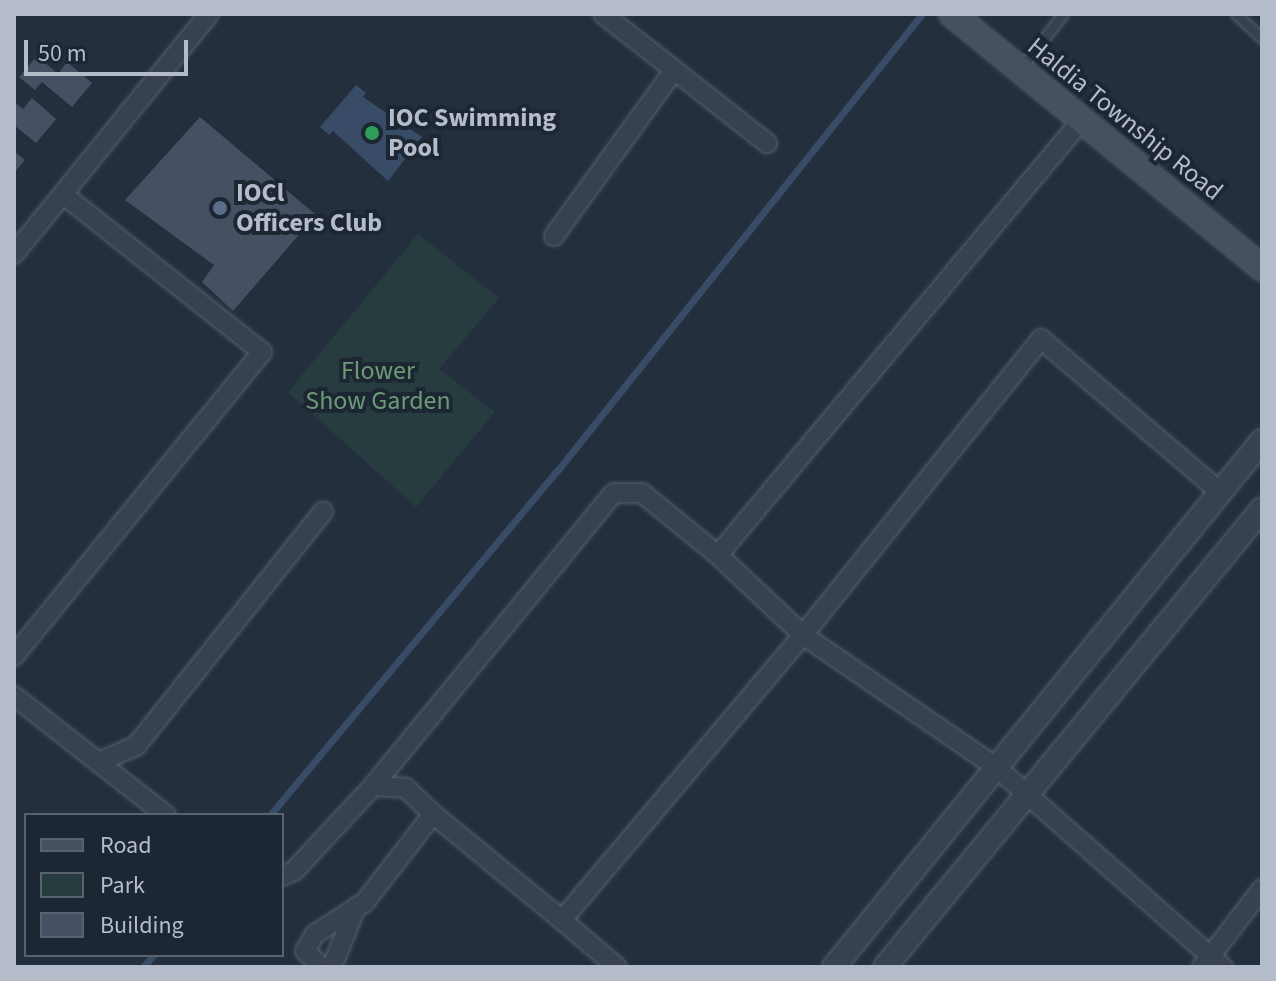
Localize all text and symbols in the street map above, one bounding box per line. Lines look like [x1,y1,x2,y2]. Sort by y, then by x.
scale bar [28,24,192,74]
street label: Haldia Township Road [1021,31,1229,207]
text: 50 m [38,36,87,71]
place label: IOC Swimming Pool [388,102,556,164]
marker: IOC Swimming Pool [363,124,381,142]
place label: IOCl Officers Club [236,177,382,238]
marker: IOCl Officers Club [211,199,229,217]
park label: Flower Show Garden [305,355,451,416]
legend [24,813,284,957]
text: Road [100,828,152,863]
text: Park [100,868,145,903]
text: Building [100,908,184,943]

